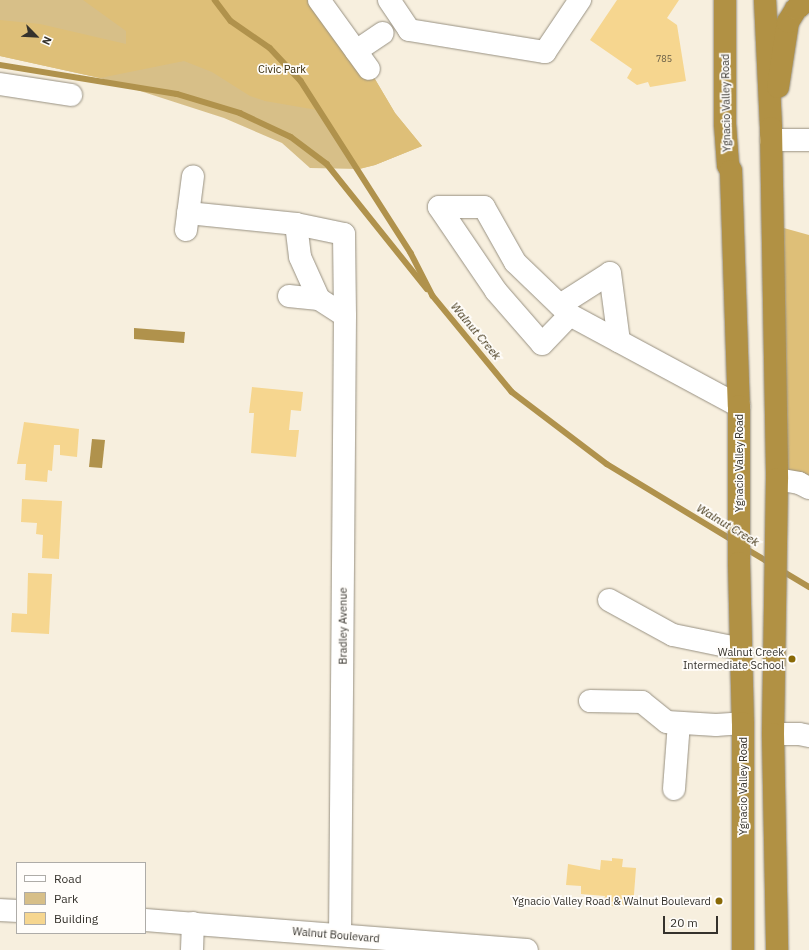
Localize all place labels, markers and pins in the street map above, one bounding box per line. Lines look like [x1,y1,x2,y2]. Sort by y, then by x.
place label: Walnut Creek Intermediate School [683,646,784,672]
marker: Walnut Creek Intermediate School [787,654,797,664]
place label: Ygnacio Valley Road & Walnut Boulevard [512,894,711,908]
marker: Ygnacio Valley Road & Walnut Boulevard [714,896,724,906]

